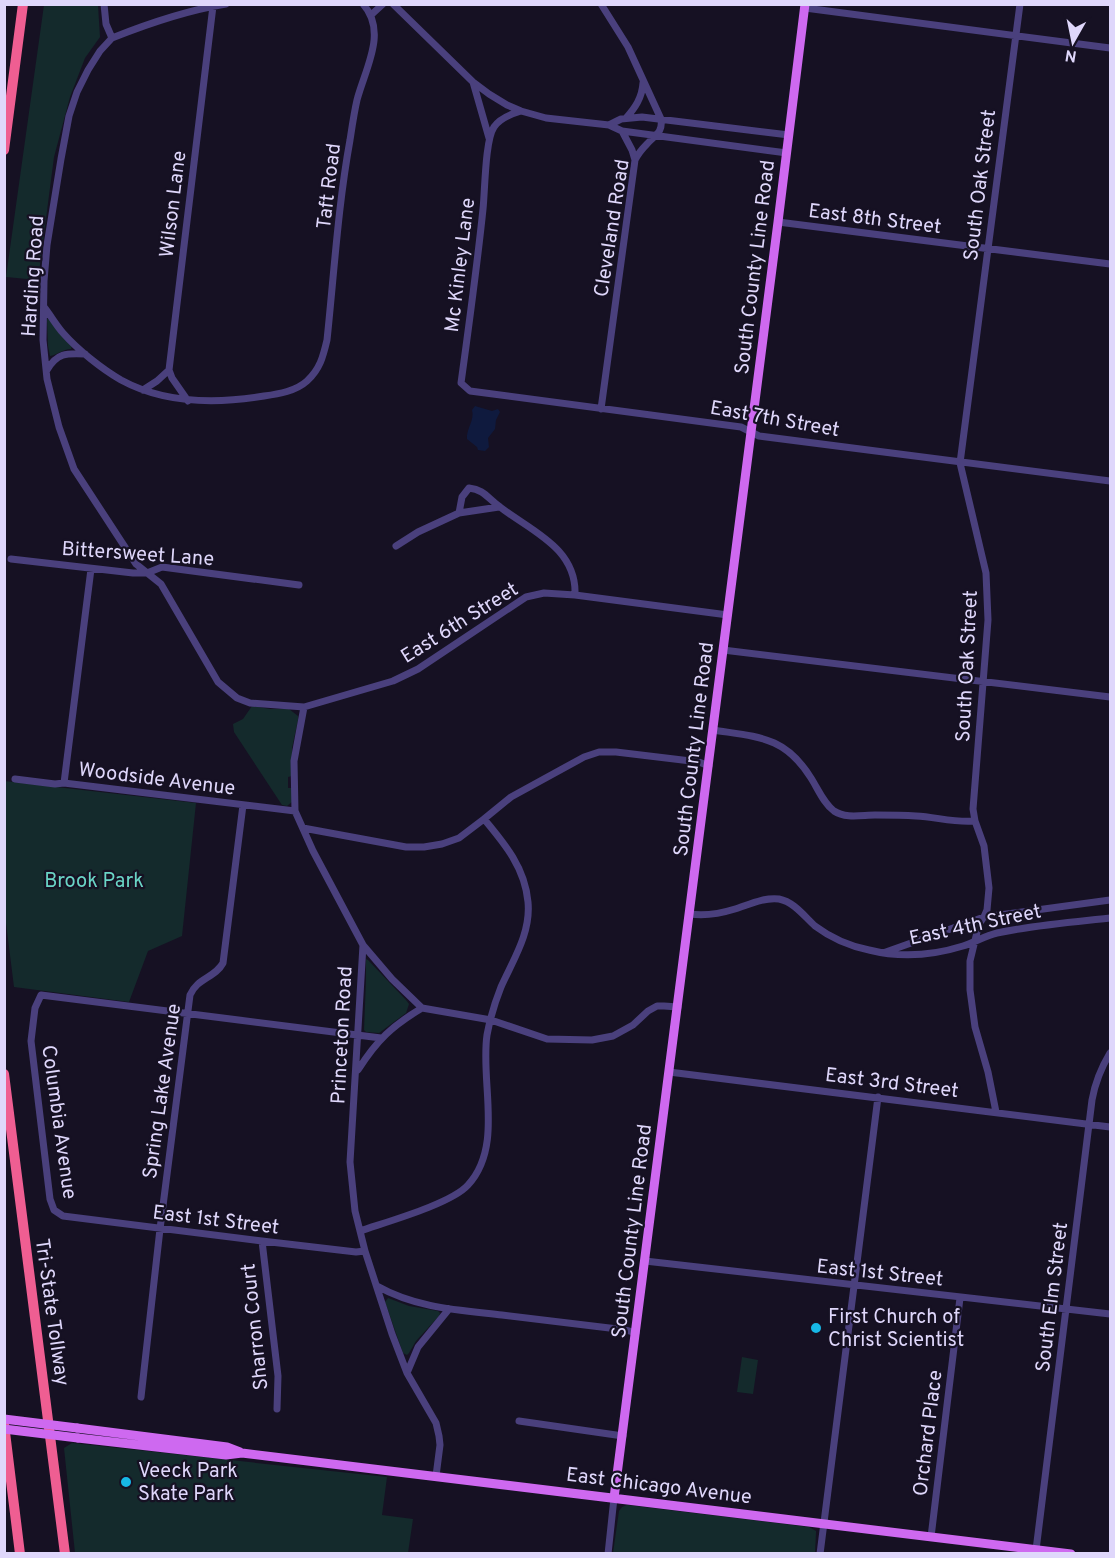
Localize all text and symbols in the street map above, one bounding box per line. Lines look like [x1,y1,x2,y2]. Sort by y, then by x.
north arrow [1043,12,1103,72]
text: N [1064,44,1078,66]
street label: South Oak Street [959,108,1003,262]
street label: Taft Road [312,142,348,231]
street label: Wilson Lane [155,149,193,259]
street label: Cleveland Road [589,158,637,299]
street label: South County Line Road [730,159,782,376]
street label: Mc Kinley Lane [440,196,482,334]
street label: East 8th Street [807,199,943,241]
street label: Harding Road [17,215,51,338]
street label: East 7th Street [708,396,841,444]
street label: Bittersweet Lane [61,537,215,573]
street label: East 6th Street [396,577,524,670]
street label: South Oak Street [951,589,985,743]
street label: South County Line Road [669,641,721,858]
street label: Woodside Avenue [77,757,237,803]
park label: Brook Park [44,869,144,895]
street label: East 4th Street [907,899,1044,953]
street label: Princeton Road [326,965,360,1105]
street label: Spring Lake Avenue [138,1002,188,1181]
street label: Columbia Avenue [34,1044,82,1201]
street label: East 3rd Street [824,1063,960,1105]
street label: South County Line Road [607,1123,659,1340]
street label: East 1st Street [151,1200,281,1242]
street label: South Elm Street [1031,1221,1075,1374]
street label: Tri-State Tollway [28,1237,74,1388]
street label: East 1st Street [815,1254,945,1294]
street label: Sharron Court [236,1262,276,1391]
place label: First Church of Christ Scientist [828,1305,964,1354]
marker: First Church of Christ Scientist [809,1321,823,1335]
street label: Orchard Place [908,1369,950,1498]
place label: Veeck Park Skate Park [138,1459,238,1508]
street label: East Chicago Avenue [564,1463,753,1511]
marker: Veeck Park Skate Park [119,1475,133,1489]

